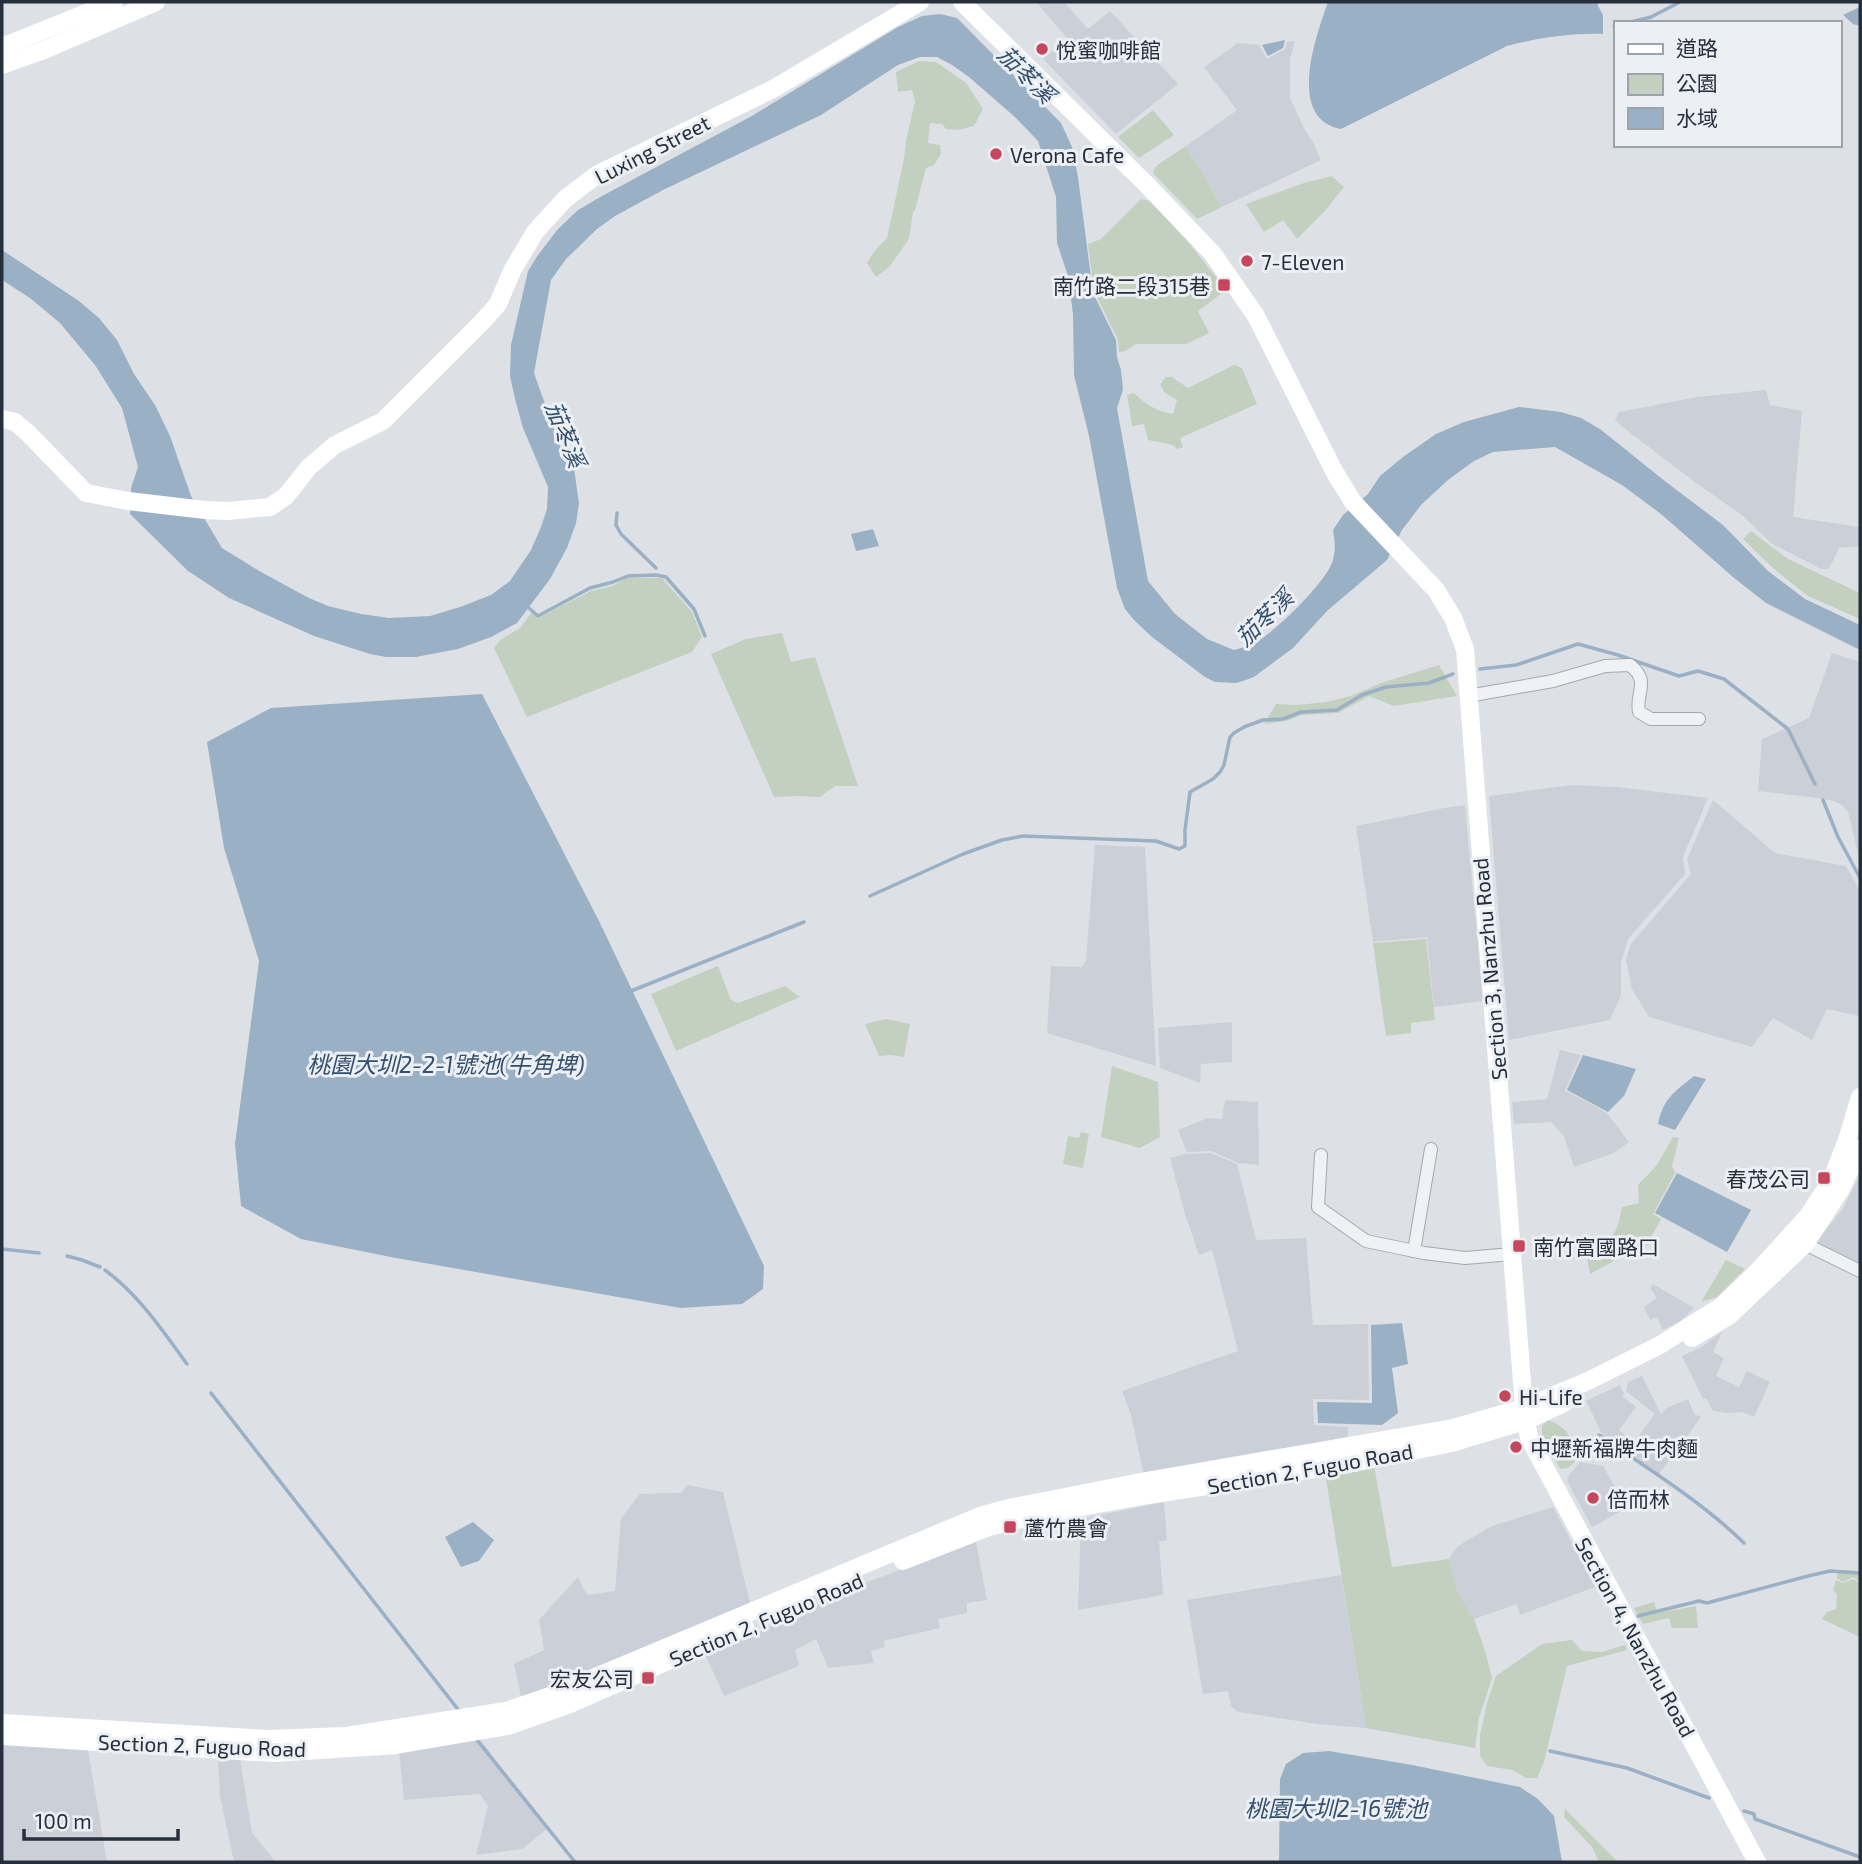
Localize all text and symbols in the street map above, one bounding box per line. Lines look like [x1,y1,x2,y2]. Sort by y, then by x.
legend [1614,21,1841,147]
text: 道路 [1676,35,1718,60]
place label: 悅蜜咖啡館 [1056,37,1161,62]
water label: 茄苳溪 [993,40,1063,110]
marker: 悅蜜咖啡館 [1034,41,1050,57]
text: 公園 [1676,70,1718,95]
text: 水域 [1676,105,1718,130]
street label: Luxing Street [590,109,714,189]
place label: Verona Cafe [1010,142,1124,167]
marker: Verona Cafe [988,146,1004,162]
place label: 7-Eleven [1261,249,1344,274]
marker: 7-Eleven [1239,253,1255,269]
place label: 南竹路二段315巷 [1053,273,1210,298]
marker: 南竹路二段315巷 [1216,277,1232,293]
water label: 茄苳溪 [540,397,593,474]
water label: 茄苳溪 [1229,581,1301,651]
street label: Section 3, Nanzhu Road [1467,857,1511,1081]
water label: 桃園大圳2-2-1號池(牛角埤) [307,1050,585,1078]
place label: 春茂公司 [1726,1166,1810,1191]
marker: 春茂公司 [1816,1170,1832,1186]
place label: 南竹富國路口 [1533,1234,1659,1259]
marker: 南竹富國路口 [1511,1238,1527,1254]
place label: Hi-Life [1519,1384,1583,1409]
marker: Hi-Life [1497,1388,1513,1404]
place label: 中壢新福牌牛肉麵 [1530,1435,1698,1460]
street label: Section 2, Fuguo Road [1205,1438,1415,1498]
marker: 中壢新福牌牛肉麵 [1508,1439,1524,1455]
place label: 倍而林 [1607,1486,1670,1511]
marker: 倍而林 [1585,1490,1601,1506]
place label: 蘆竹農會 [1024,1515,1108,1540]
marker: 蘆竹農會 [1002,1519,1018,1535]
street label: Section 4, Nanzhu Road [1571,1533,1701,1741]
street label: Section 2, Fuguo Road [665,1567,867,1671]
place label: 宏友公司 [550,1666,634,1691]
marker: 宏友公司 [640,1670,656,1686]
street label: Section 2, Fuguo Road [98,1729,306,1761]
water label: 桃園大圳2-16號池 [1245,1794,1429,1822]
scale bar [24,1798,178,1842]
text: 100 m [35,1808,92,1833]

